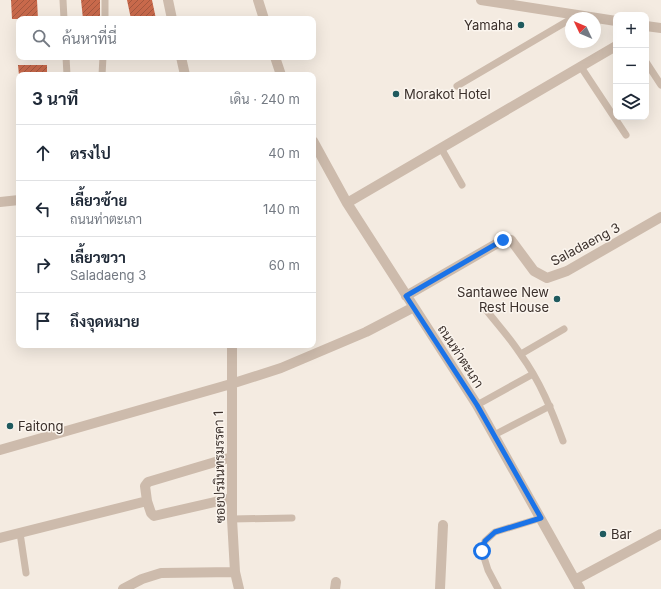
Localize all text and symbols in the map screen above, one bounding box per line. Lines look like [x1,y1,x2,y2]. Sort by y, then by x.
north arrow [565,12,601,48]
map controls [613,12,649,120]
button: + [613,12,649,48]
search box [16,16,316,60]
place label: Yamaha [464,17,513,33]
marker: Yamaha [516,20,526,30]
icon: search [30,27,52,49]
text: ค้นหาที่นี่ [62,29,117,48]
button: − [613,48,649,84]
button: layers [613,84,649,120]
place label: Morakot Hotel [404,86,491,102]
text: 3 นาที [32,89,78,109]
marker: Morakot Hotel [391,89,401,99]
text: เดิน · 240 m [230,91,300,107]
icon: ahead [32,142,54,164]
text: ตรงไป [70,144,111,163]
text: 40 m [268,145,300,161]
text: เลี้ยวซ้าย [70,191,127,210]
icon: left [32,198,54,220]
text: 140 m [263,201,300,217]
text: ถนนท่าตะเภา [70,211,142,227]
street label: Saladaeng 3 [548,219,622,269]
route end [494,231,512,249]
text: เลี้ยวขวา [70,248,126,267]
icon: right [32,254,54,276]
text: 60 m [269,257,300,273]
text: Saladaeng 3 [70,267,146,283]
place label: Santawee New Rest House [457,284,549,315]
marker: Santawee New Rest House [552,294,562,304]
icon: arrive [32,310,54,332]
text: ถึงจุดหมาย [70,312,140,331]
street label: ถนนท่าตะเภา [435,321,487,391]
street label: ซอยปรมินทรมรรคา 1 [210,411,228,523]
place label: Faitong [18,418,63,434]
marker: Faitong [5,421,15,431]
place label: Bar [611,526,632,542]
marker: Bar [598,529,608,539]
route start [473,542,491,560]

